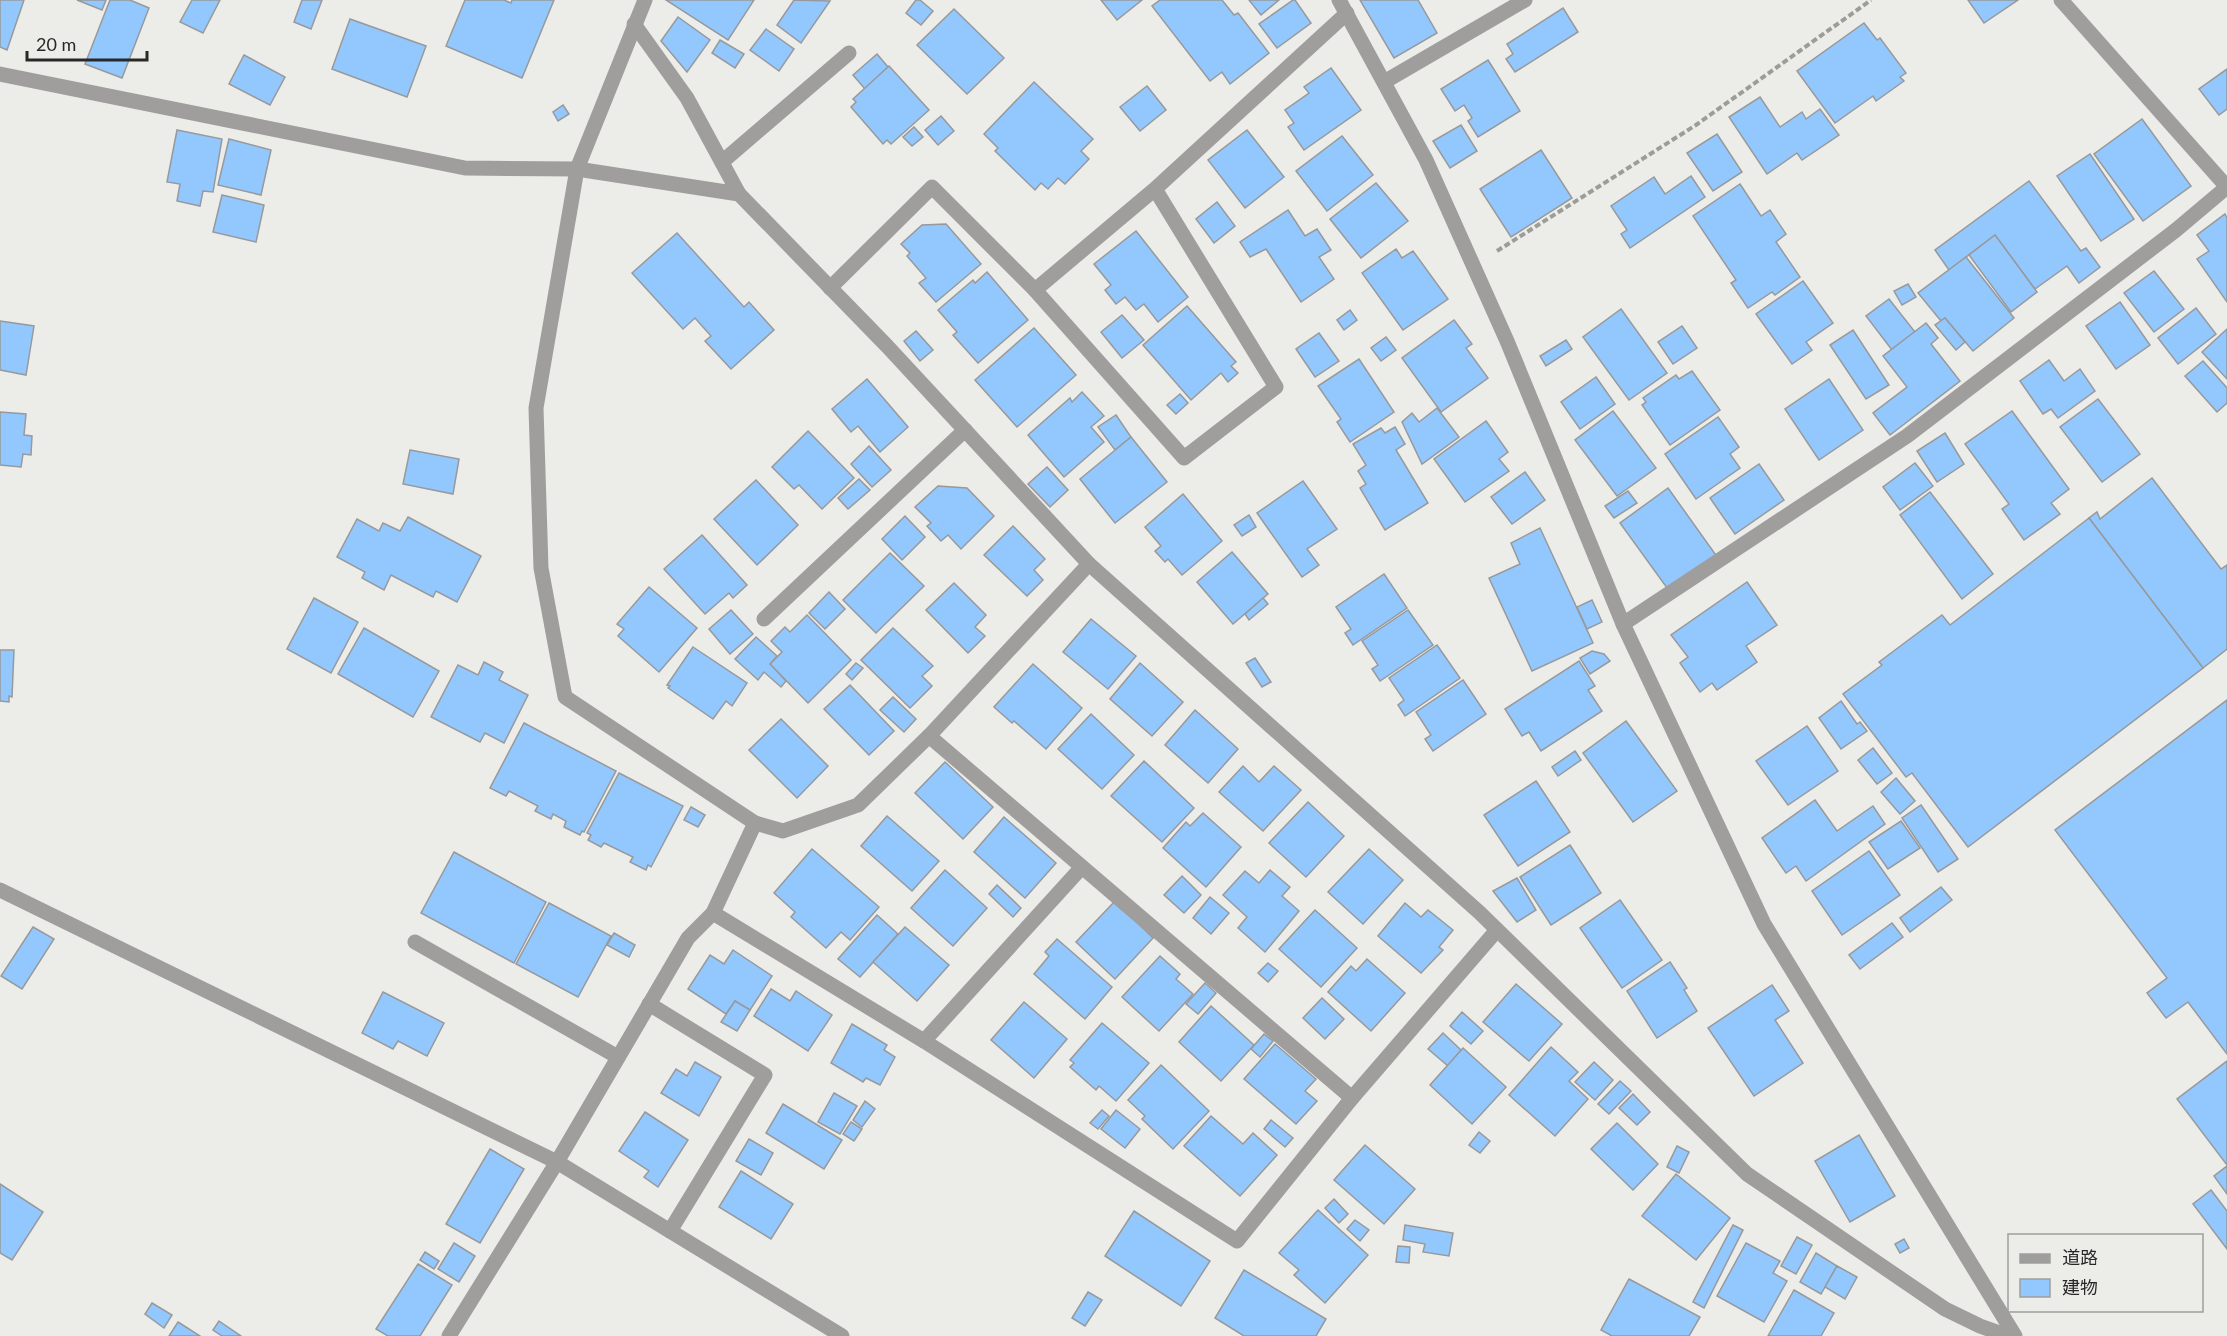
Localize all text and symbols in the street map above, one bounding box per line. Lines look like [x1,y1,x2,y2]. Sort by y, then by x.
scale bar [27,24,147,62]
text: 20 m [36,33,76,55]
legend [2008,1234,2203,1312]
text: 道路 [2062,1246,2098,1268]
text: 建物 [2062,1276,2098,1298]

